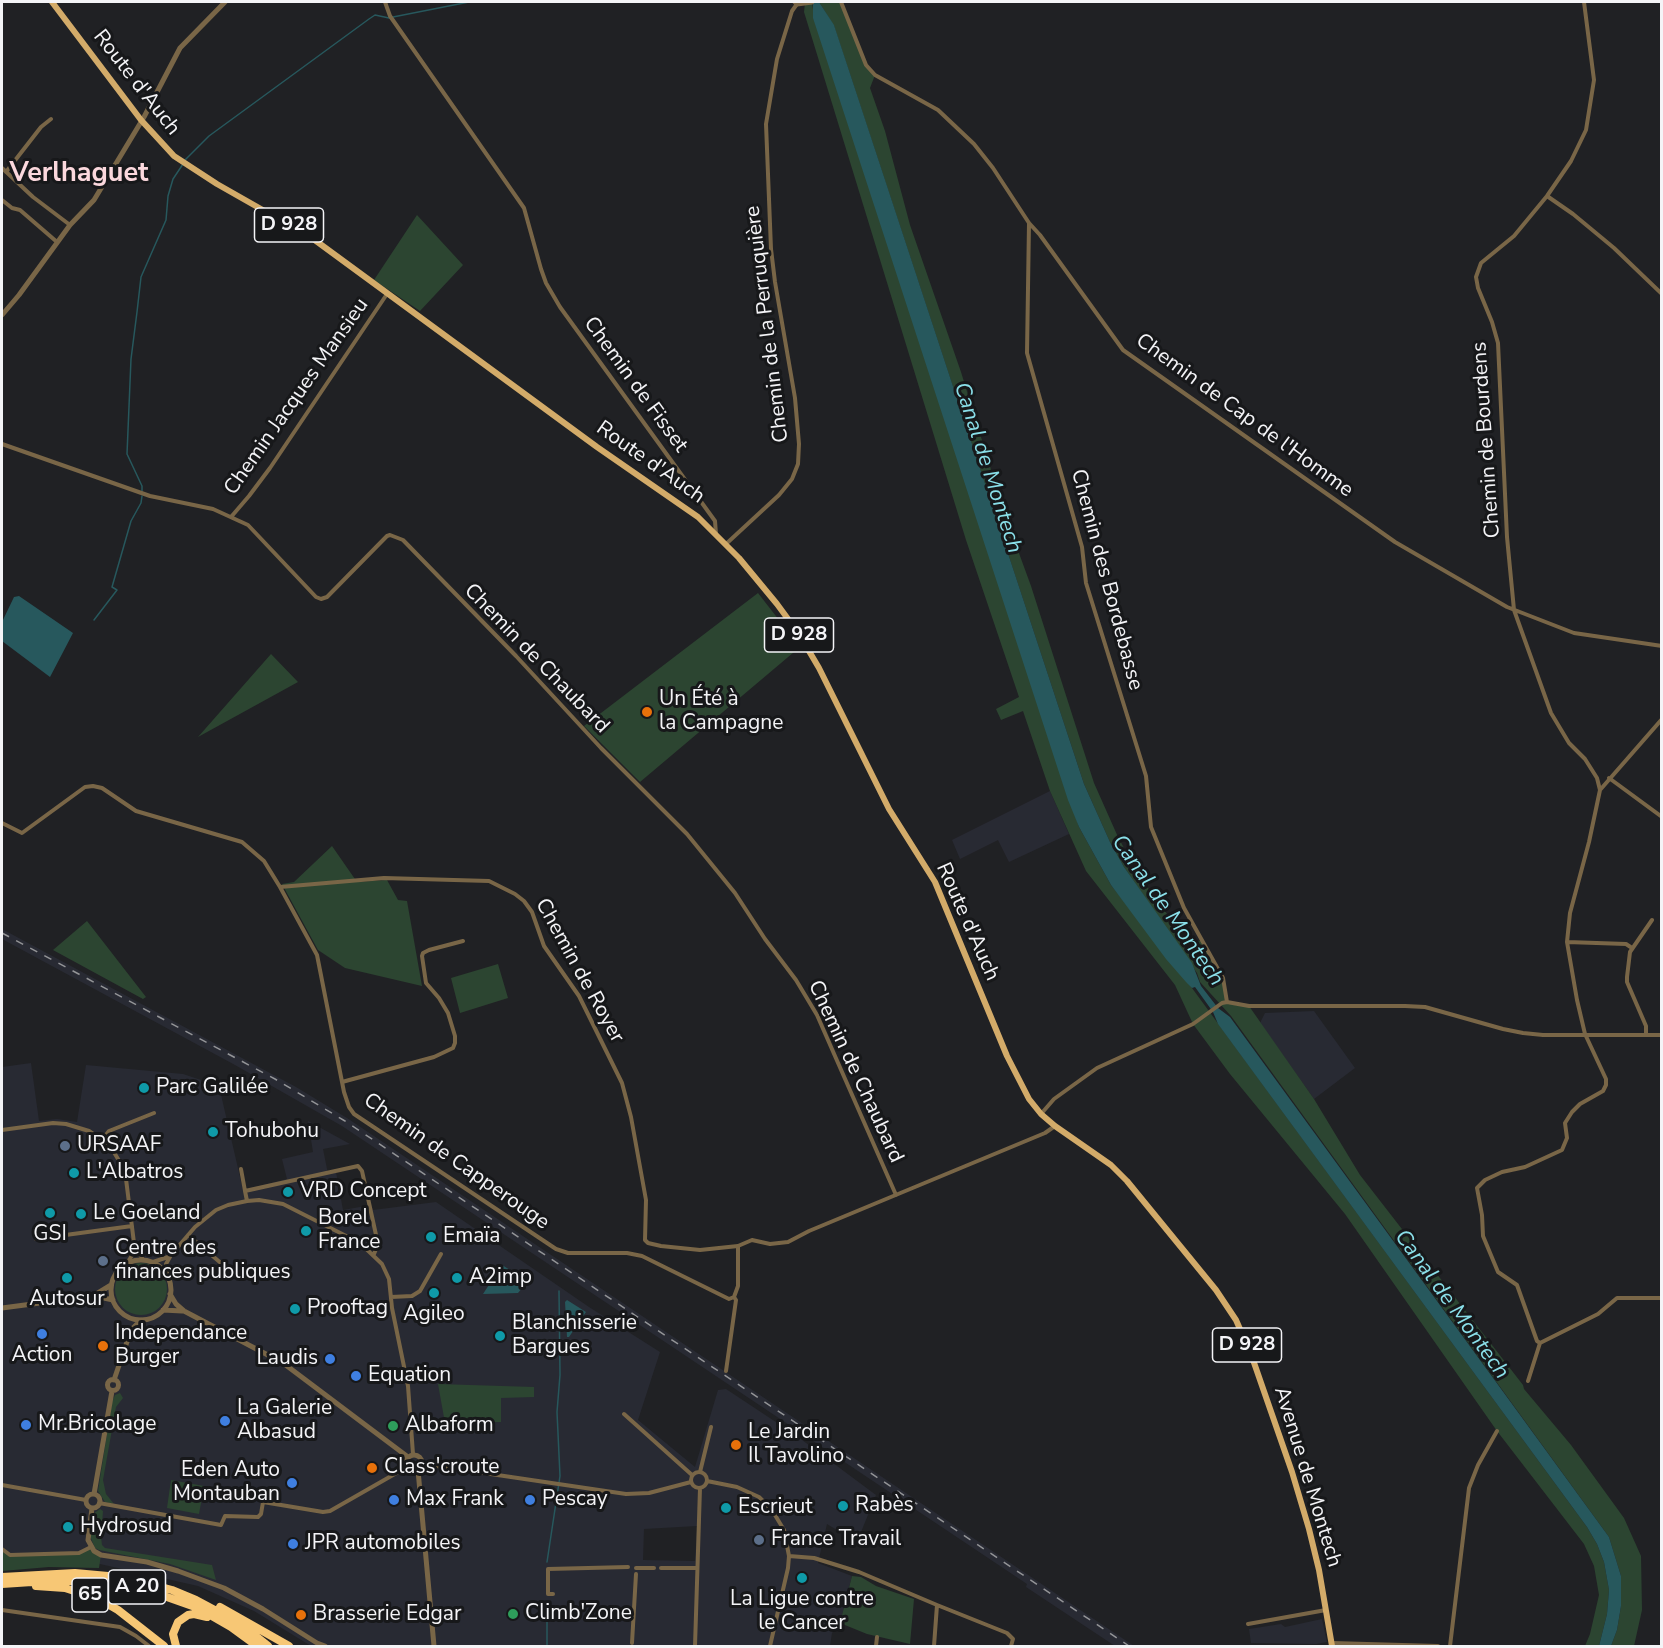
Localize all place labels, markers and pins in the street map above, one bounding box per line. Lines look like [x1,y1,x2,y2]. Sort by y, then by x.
place label: Un Été à la Campagne [659,687,783,737]
marker: Un Été à la Campagne [640,705,654,719]
place label: Parc Galilée [156,1075,268,1101]
marker: Parc Galilée [137,1081,151,1095]
place label: Tohubohu [225,1119,319,1145]
marker: Tohubohu [206,1125,220,1139]
place label: URSAAF [77,1133,161,1159]
marker: URSAAF [58,1139,72,1153]
place label: L'Albatros [86,1160,183,1186]
marker: L'Albatros [67,1166,81,1180]
place label: VRD Concept [300,1179,427,1205]
marker: VRD Concept [281,1185,295,1199]
place label: Le Goeland [93,1201,200,1227]
marker: GSI [43,1206,57,1220]
place label: Borel France [318,1206,380,1256]
marker: Le Goeland [74,1207,88,1221]
place label: GSI [33,1222,67,1248]
marker: Borel France [299,1224,313,1238]
place label: Emaïa [443,1224,500,1250]
marker: Emaïa [424,1230,438,1244]
place label: Centre des finances publiques [115,1236,291,1286]
marker: Centre des finances publiques [96,1254,110,1268]
place label: A2imp [469,1265,532,1291]
marker: Autosur [60,1271,74,1285]
marker: A2imp [450,1271,464,1285]
marker: Agileo [427,1286,441,1300]
place label: Autosur [29,1287,105,1313]
place label: Prooftag [307,1296,388,1322]
marker: Prooftag [288,1302,302,1316]
place label: Agileo [403,1302,465,1328]
place label: Blanchisserie Bargues [512,1311,637,1361]
place label: Independance Burger [115,1321,247,1371]
marker: Action [35,1327,49,1341]
marker: Blanchisserie Bargues [493,1329,507,1343]
marker: Independance Burger [96,1339,110,1353]
place label: Action [12,1343,72,1369]
place label: Laudis [256,1346,318,1372]
marker: Laudis [323,1352,337,1366]
place label: Equation [368,1363,451,1389]
marker: Equation [349,1369,363,1383]
place label: La Galerie Albasud [237,1396,332,1446]
place label: Mr.Bricolage [38,1412,156,1438]
place label: Albaform [405,1413,494,1439]
marker: La Galerie Albasud [218,1414,232,1428]
marker: Mr.Bricolage [19,1418,33,1432]
marker: Albaform [386,1419,400,1433]
place label: Le Jardin Il Tavolino [748,1420,844,1470]
marker: Le Jardin Il Tavolino [729,1438,743,1452]
place label: Class'croute [384,1455,499,1481]
place label: Eden Auto Montauban [173,1458,280,1508]
marker: Class'croute [365,1461,379,1475]
marker: Eden Auto Montauban [285,1476,299,1490]
place label: Max Frank [406,1487,504,1513]
place label: Pescay [542,1487,608,1513]
marker: Max Frank [387,1493,401,1507]
marker: Pescay [523,1493,537,1507]
place label: Rabès [855,1493,914,1519]
place label: Escrieut [738,1495,813,1521]
marker: Rabès [836,1499,850,1513]
marker: Escrieut [719,1501,733,1515]
place label: Hydrosud [80,1514,172,1540]
marker: Hydrosud [61,1520,75,1534]
place label: France Travail [771,1527,901,1553]
place label: JPR automobiles [305,1531,461,1557]
marker: France Travail [752,1533,766,1547]
marker: JPR automobiles [286,1537,300,1551]
marker: La Ligue contre le Cancer [795,1571,809,1585]
place label: La Ligue contre le Cancer [730,1587,874,1637]
place label: Climb'Zone [525,1601,632,1627]
place label: Brasserie Edgar [313,1602,461,1628]
marker: Climb'Zone [506,1607,520,1621]
marker: Brasserie Edgar [294,1608,308,1622]

